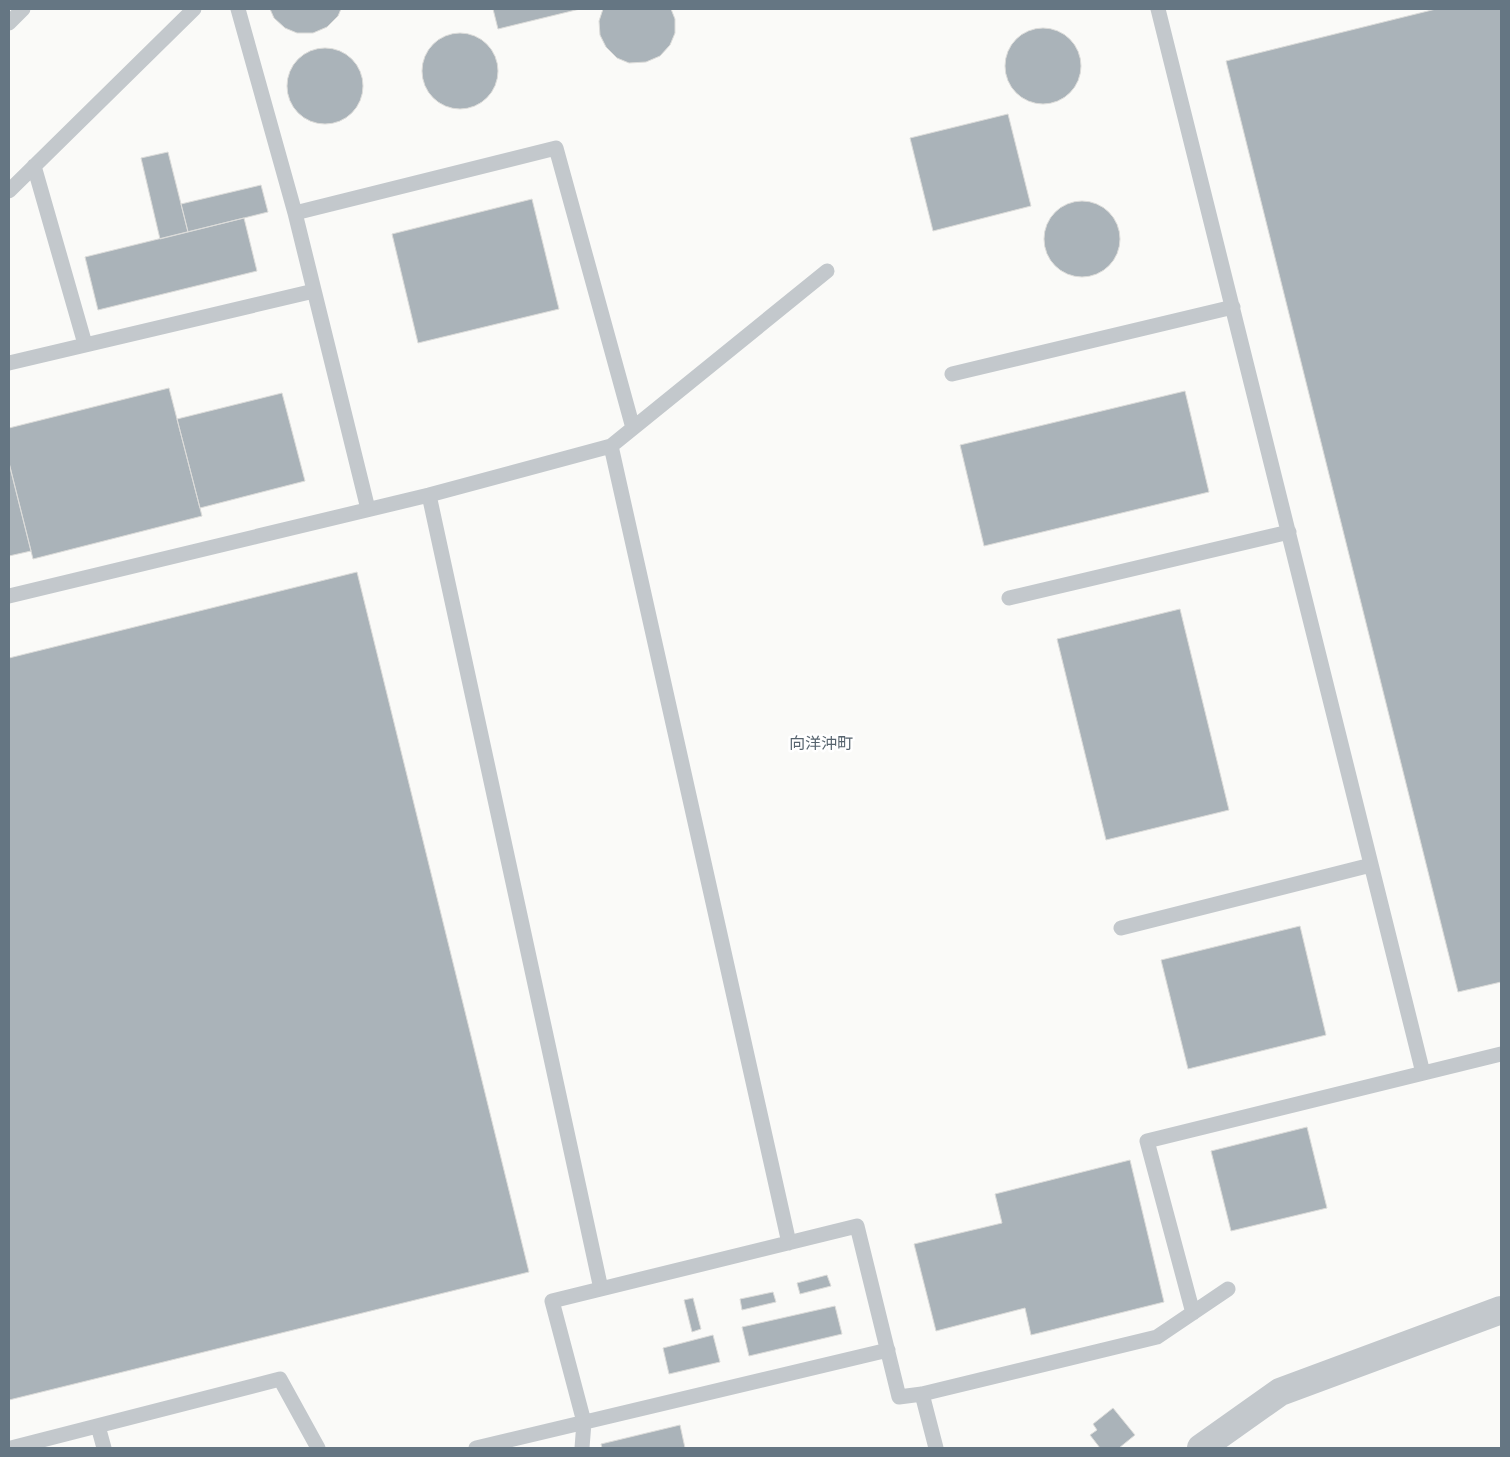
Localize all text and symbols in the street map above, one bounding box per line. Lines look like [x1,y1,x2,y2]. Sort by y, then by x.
district label: 向洋沖町 [789,734,853,752]

